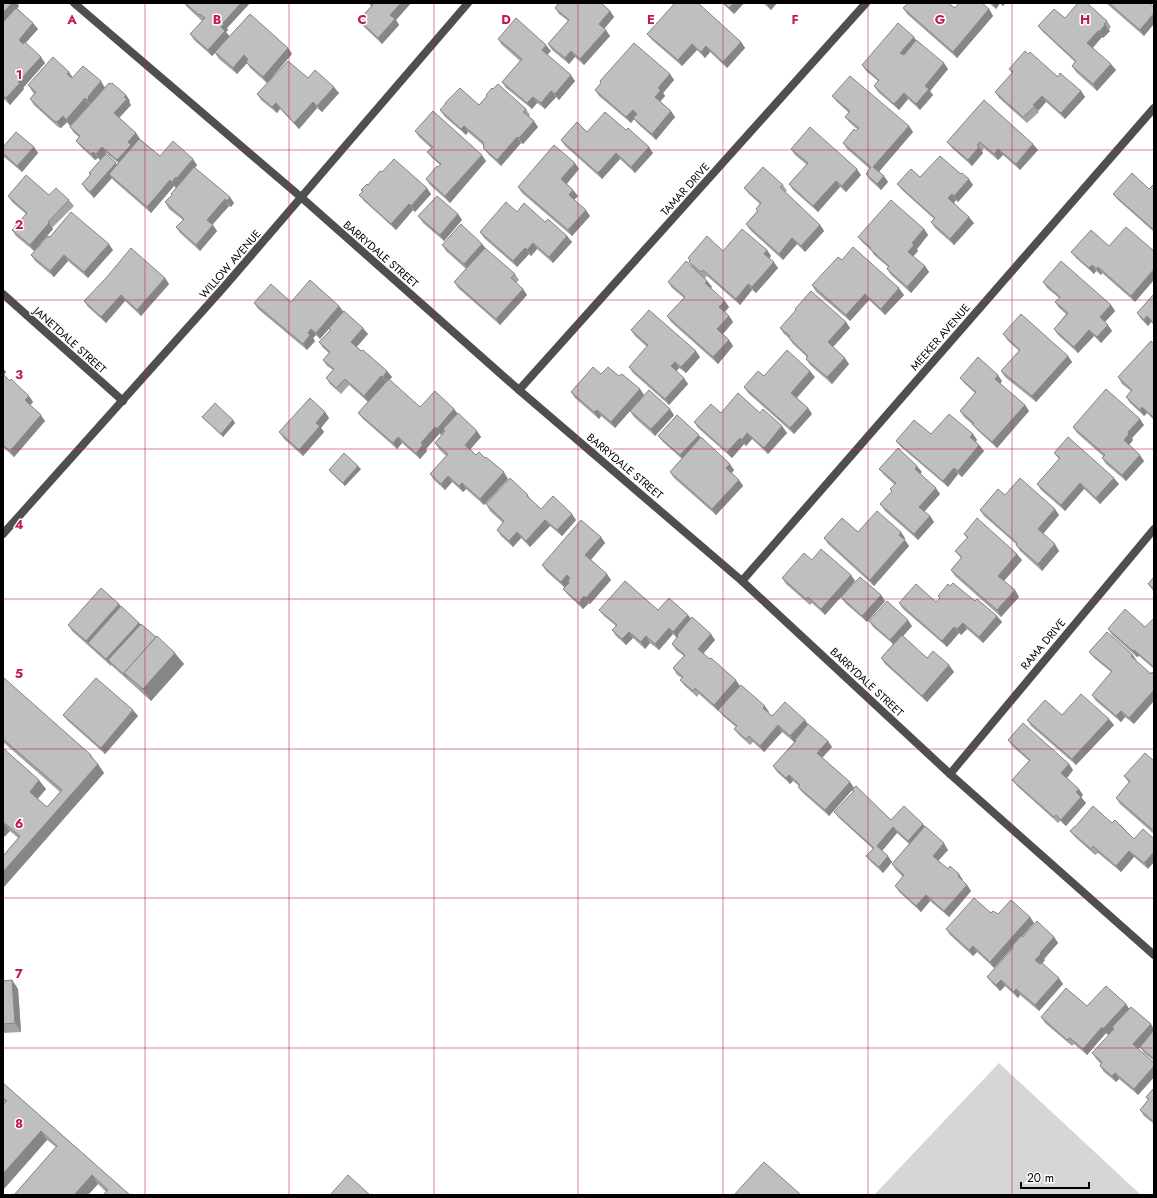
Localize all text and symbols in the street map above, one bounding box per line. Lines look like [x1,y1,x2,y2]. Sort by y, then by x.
text: A [66,10,77,29]
text: B [213,10,222,29]
text: C [357,10,367,29]
text: D [501,10,511,29]
text: E [647,10,655,29]
text: F [791,10,799,29]
text: G [935,10,946,29]
text: H [1080,10,1090,29]
text: 1 [16,65,22,84]
street label: TAMAR DRIVE [657,159,713,219]
text: 2 [15,215,23,234]
street label: BARRYDALE STREET [340,217,422,291]
street label: WILLOW AVENUE [196,226,264,302]
street label: MEEKER AVENUE [907,300,973,374]
street label: JANETDALE STREET [29,302,110,377]
text: 3 [15,365,23,384]
street label: BARRYDALE STREET [583,429,667,503]
text: 4 [14,515,24,534]
street label: RAMA DRIVE [1017,615,1069,673]
street label: BARRYDALE STREET [827,644,907,720]
text: 5 [15,664,23,683]
text: 6 [15,814,24,833]
text: 7 [15,964,23,983]
text: 8 [15,1114,23,1133]
scale bar [1021,1164,1089,1190]
text: 20 m [1027,1169,1054,1187]

